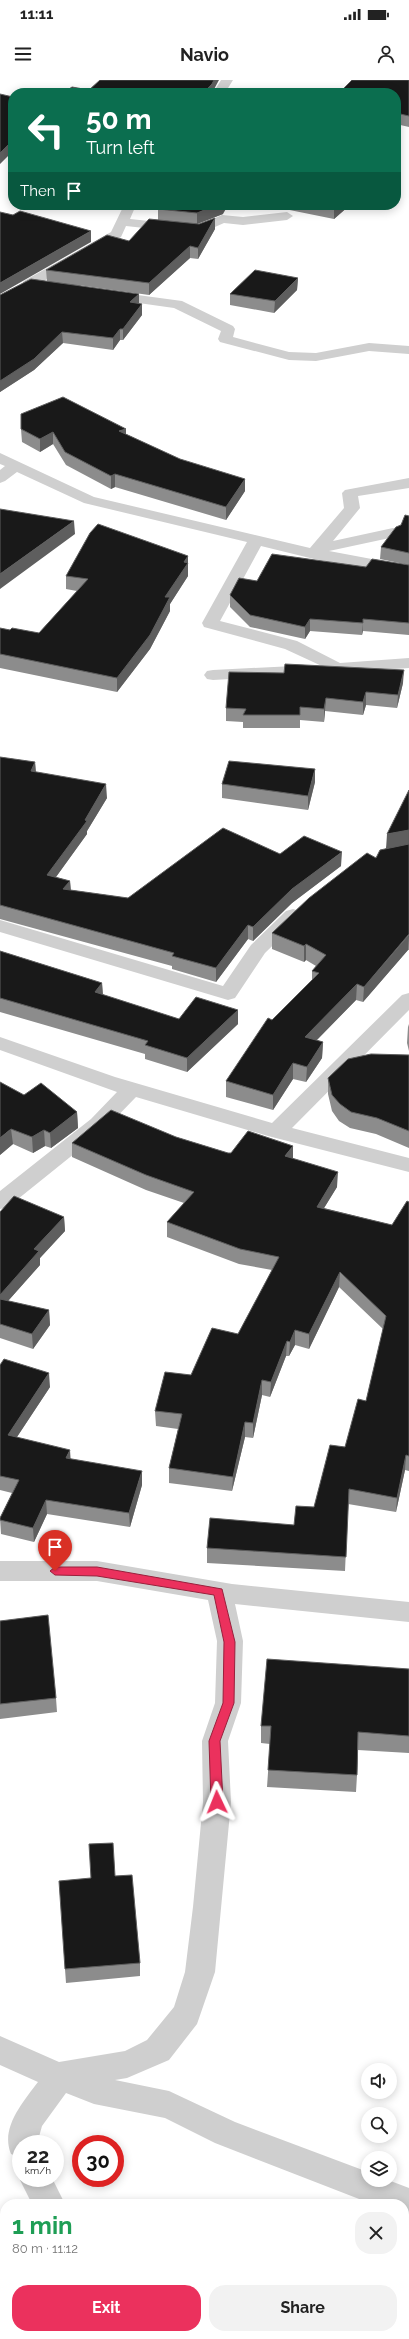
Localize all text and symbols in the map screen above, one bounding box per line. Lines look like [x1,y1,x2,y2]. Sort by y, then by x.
text: 11:11 [20,5,53,23]
icon: menu [12,43,34,65]
icon: person [375,43,397,65]
text: Navio [180,44,229,65]
text: 50 m [86,103,152,136]
icon: left [20,104,72,156]
text: Turn left [86,137,155,158]
icon: arrive [63,180,85,202]
text: Then [20,182,55,200]
pin [38,1530,72,1571]
icon: arrive [44,1536,66,1558]
position arrow [196,1781,238,1823]
map controls [361,2063,397,2187]
button: sound [361,2063,397,2099]
button: search [361,2107,397,2143]
speed limit sign: 30 [72,2135,124,2187]
text: 22 [27,2144,49,2168]
button: layers [361,2151,397,2187]
text: km/h [25,2165,51,2176]
text: 1 min [12,2211,73,2240]
button: close [355,2212,397,2254]
text: 80 m · 11:12 [12,2241,78,2256]
button: Exit [12,2285,201,2331]
button: Share [209,2285,397,2331]

